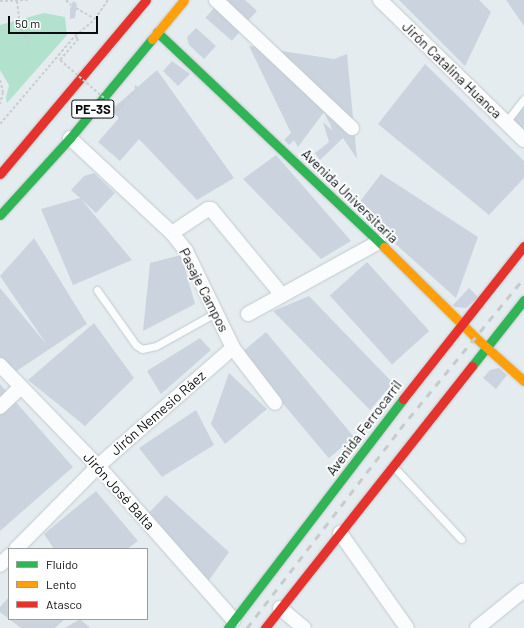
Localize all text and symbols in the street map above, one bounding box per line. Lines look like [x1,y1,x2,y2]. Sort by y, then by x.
scale bar [10,8,100,34]
text: 50 m [15,16,40,30]
street label: Jirón Catalina Huanca [399,18,505,122]
road number: PE-3S [71,98,115,120]
street label: Avenida Universitaria [298,145,402,247]
street label: Pasaje Campos [176,245,232,335]
street label: Jirón Nemesio Ráez [107,367,209,459]
street label: Avenida Ferrocarril [323,377,405,479]
street label: Jirón José Balta [80,449,158,533]
legend [8,548,148,620]
text: Fluido [46,557,78,571]
text: Lento [46,577,76,591]
text: Atasco [46,597,82,611]

